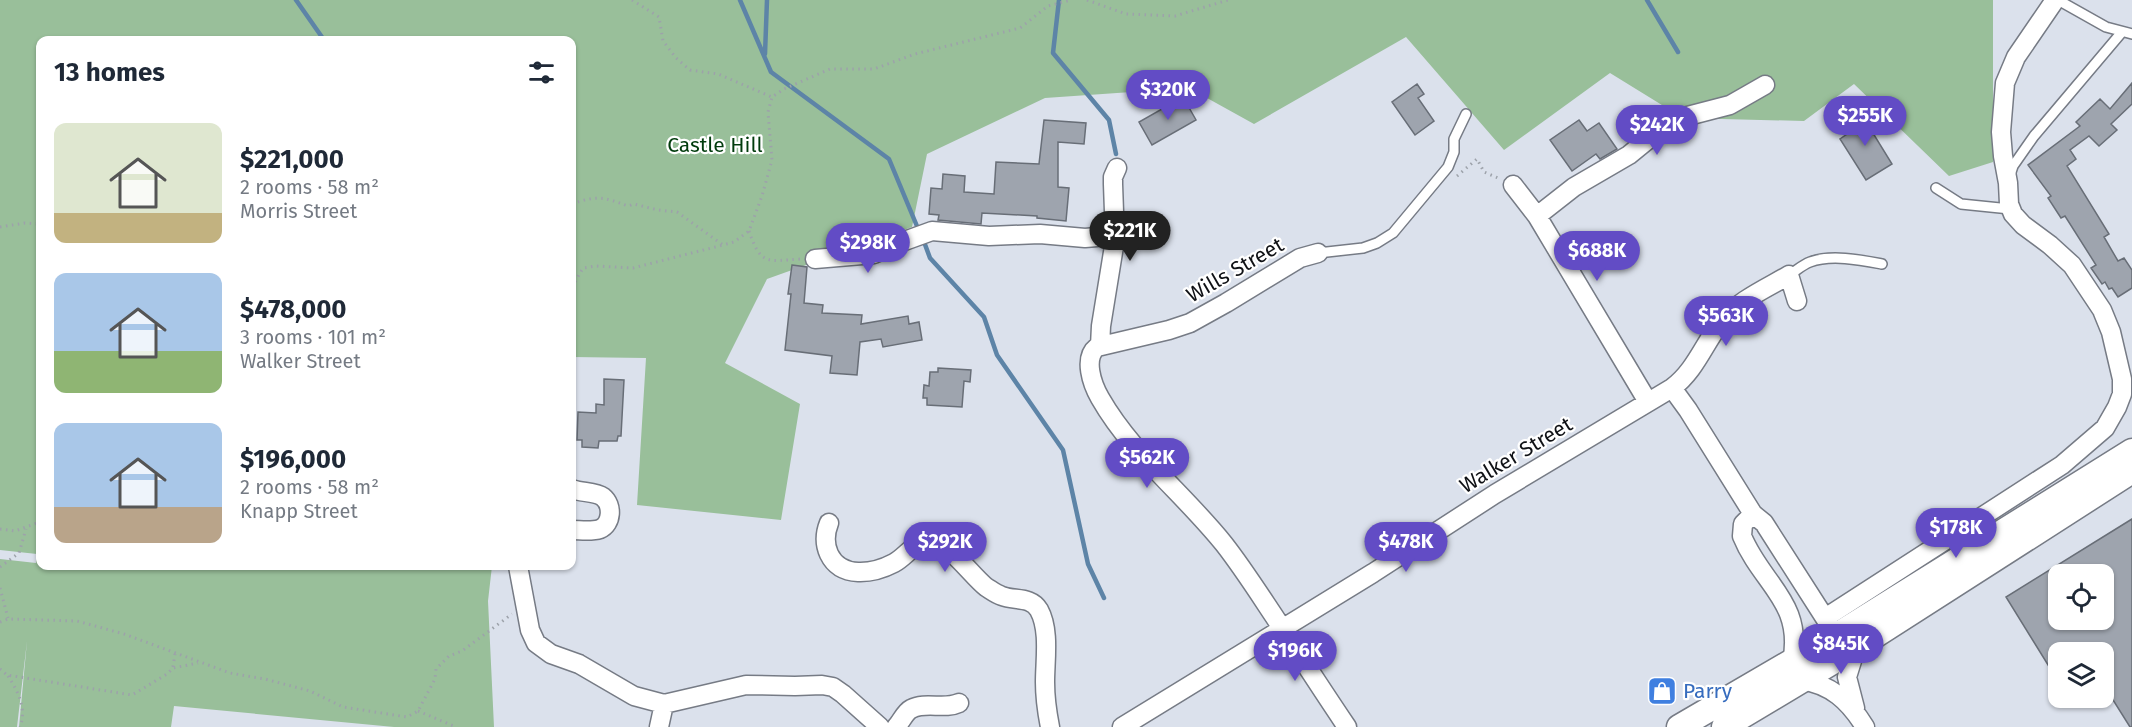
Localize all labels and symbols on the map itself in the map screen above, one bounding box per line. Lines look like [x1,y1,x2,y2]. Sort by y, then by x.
pin: $320K [1126,70,1210,121]
pin: $255K [1823,96,1907,147]
pin: $242K [1615,105,1699,156]
park label: Castle Hill [667,132,763,158]
pin: $221K [1088,211,1172,262]
pin: $298K [826,223,910,274]
pin: $688K [1555,231,1639,282]
street label: Wills Street [1182,232,1289,308]
pin: $563K [1684,296,1768,347]
street label: Walker Street [1455,411,1577,499]
pin: $562K [1105,438,1189,489]
pin: $178K [1914,508,1998,559]
pin: $292K [903,522,987,573]
pin: $478K [1364,522,1448,573]
pin: $845K [1799,624,1883,675]
pin: $196K [1253,631,1337,682]
shop icon: Parry [1646,675,1678,707]
place label: Parry [1683,678,1733,704]

